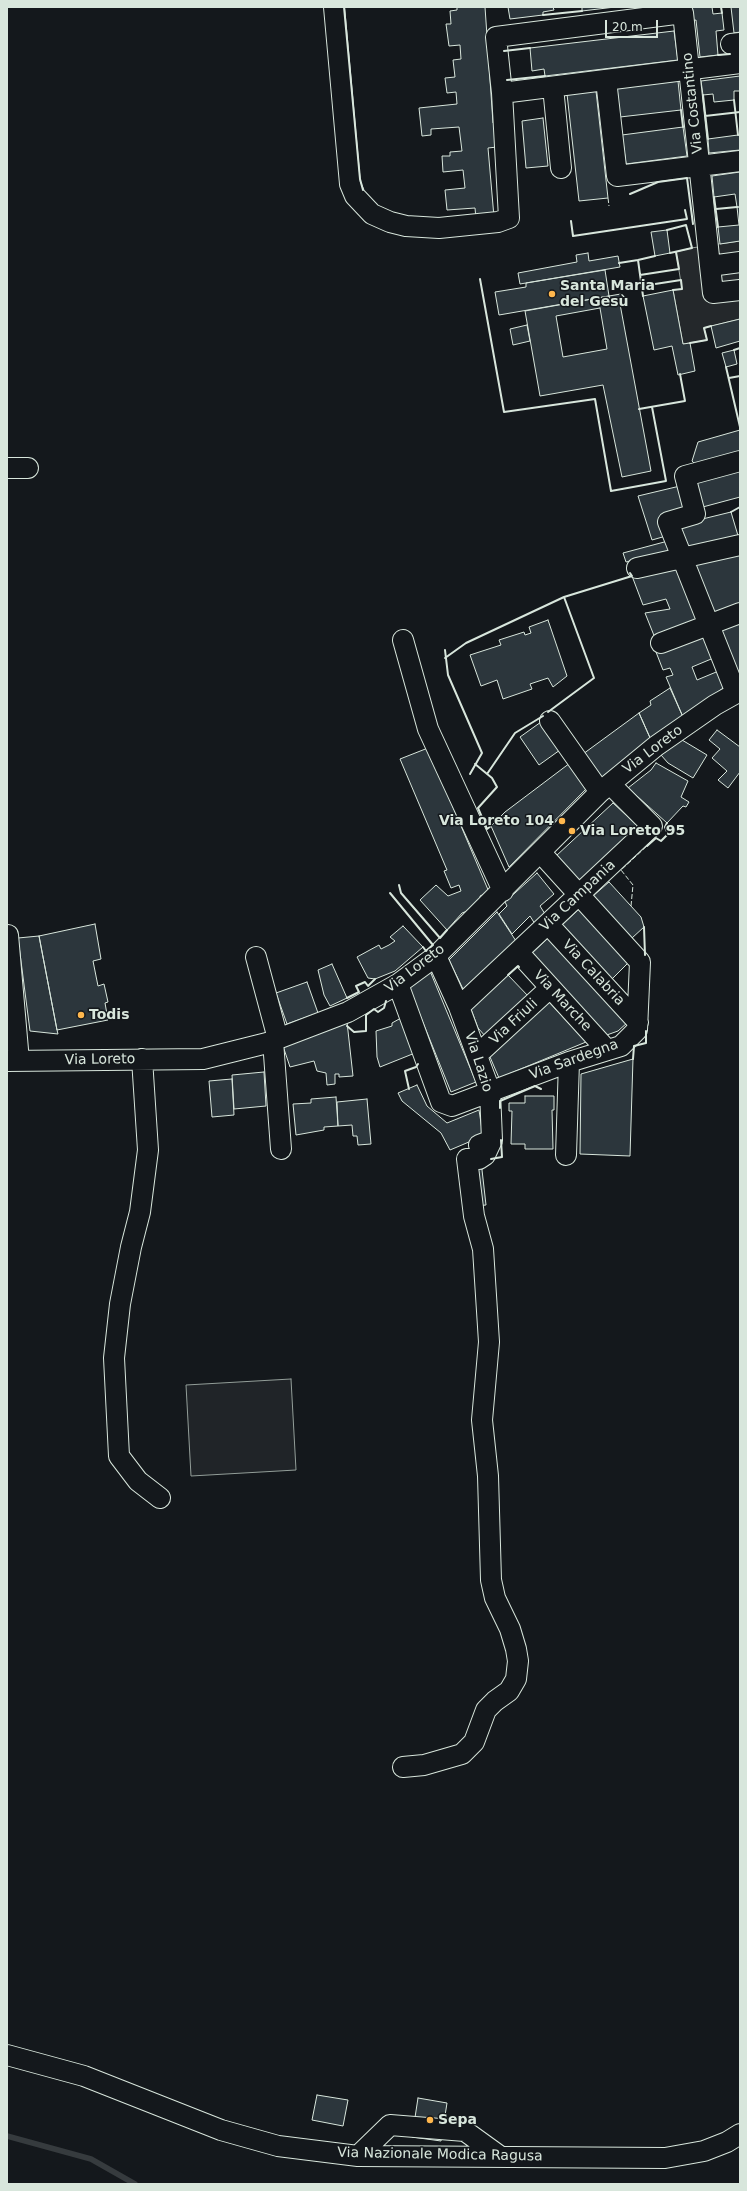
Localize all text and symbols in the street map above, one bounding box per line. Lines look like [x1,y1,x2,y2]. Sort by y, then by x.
scale bar [607,12,660,38]
text: 20 m [612,20,643,34]
street label: Via Costantino [679,52,707,154]
place label: Santa Maria del Gesù [560,278,655,310]
marker: Santa Maria del Gesù [547,289,557,299]
street label: Via Loreto [620,722,686,778]
place label: Via Loreto 104 [439,813,554,829]
marker: Via Loreto 104 [557,816,567,826]
place label: Via Loreto 95 [580,823,685,839]
marker: Via Loreto 95 [567,826,577,836]
street label: Via Campania [537,857,619,935]
street label: Via Calabria [558,937,628,1009]
street label: Via Loreto [382,941,448,997]
street label: Via Marche [529,967,595,1035]
street label: Via Friuli [487,996,541,1048]
place label: Todis [89,1007,129,1023]
marker: Todis [76,1010,86,1020]
street label: Via Lazio [460,1030,496,1094]
street label: Via Sardegna [527,1036,621,1084]
street label: Via Loreto [65,1051,135,1069]
place label: Sepa [438,2112,477,2128]
marker: Sepa [425,2115,435,2125]
street label: Via Nazionale Modica Ragusa [337,2145,543,2165]

